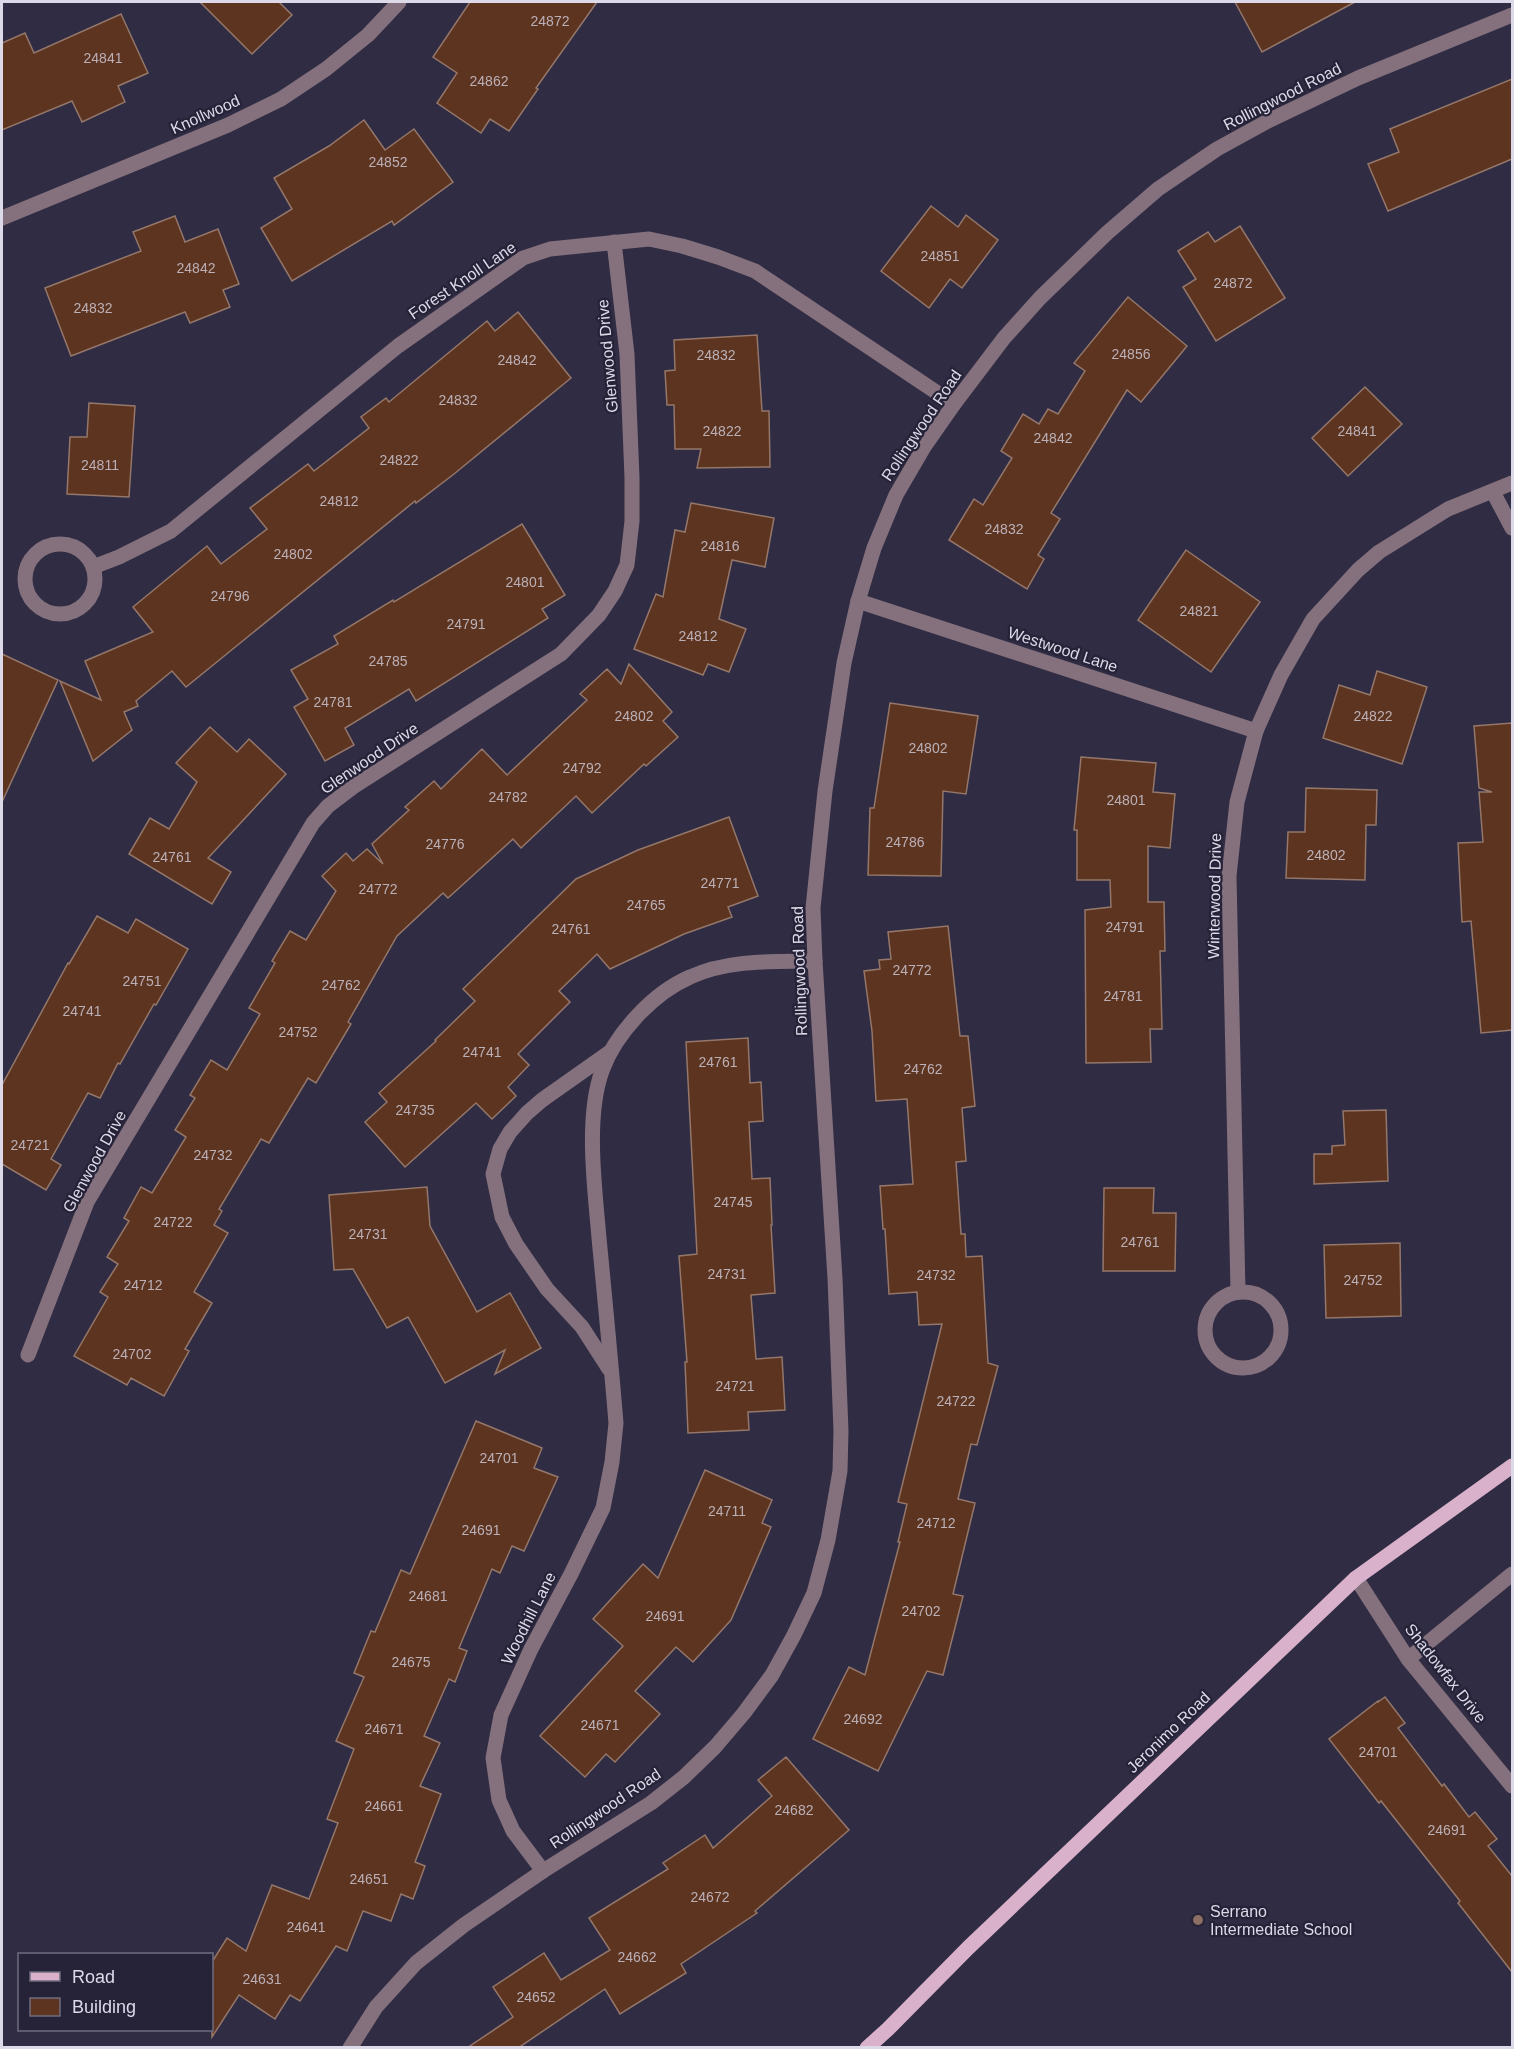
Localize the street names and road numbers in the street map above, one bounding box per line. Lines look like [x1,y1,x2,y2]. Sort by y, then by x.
street label: Rollingwood Road [1221,59,1344,133]
street label: Knollwood [168,92,242,137]
street label: Forest Knoll Lane [406,238,519,323]
street label: Glenwood Drive [594,298,621,413]
street label: Rollingwood Road [878,367,965,484]
street label: Westwood Lane [1006,624,1120,675]
street label: Glenwood Drive [317,719,421,797]
street label: Winterwood Drive [1205,833,1224,959]
street label: Rollingwood Road [789,906,810,1036]
street label: Glenwood Drive [59,1107,130,1215]
street label: Woodhill Lane [498,1569,559,1667]
street label: Shadowfax Drive [1402,1620,1490,1726]
street label: Jeronimo Road [1123,1689,1213,1776]
street label: Rollingwood Road [547,1765,664,1852]

